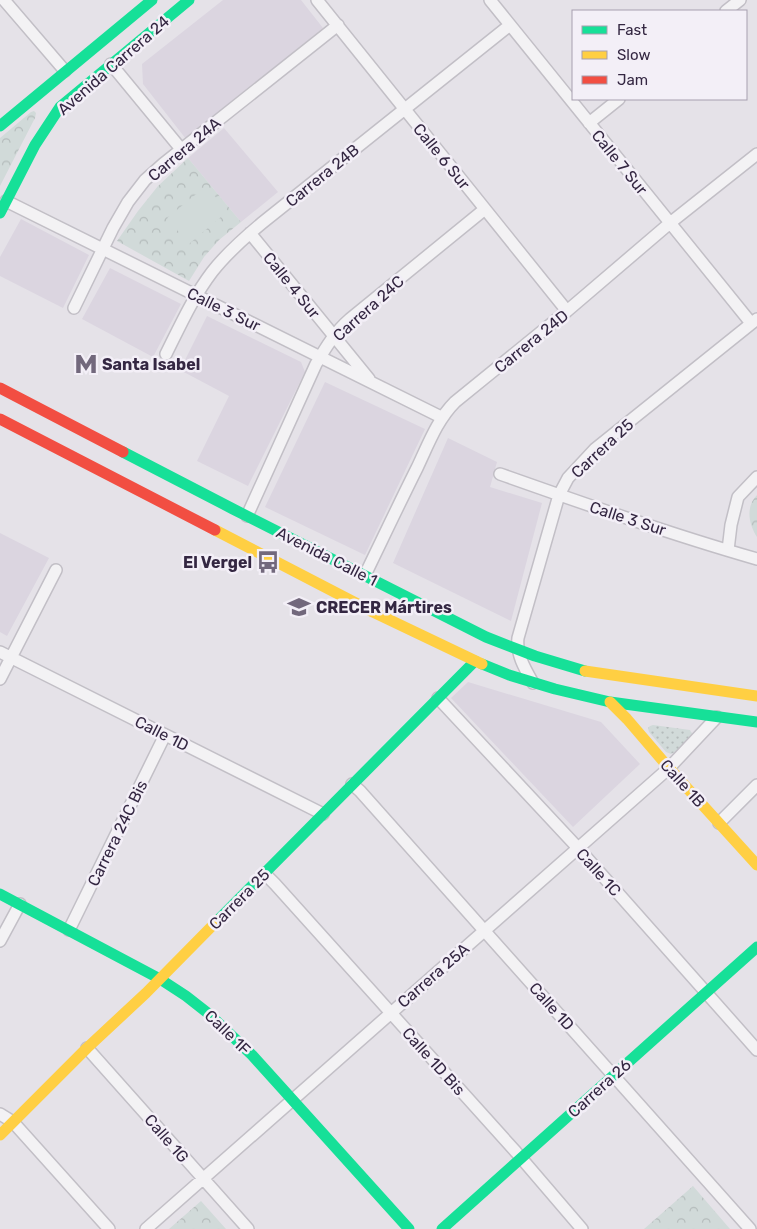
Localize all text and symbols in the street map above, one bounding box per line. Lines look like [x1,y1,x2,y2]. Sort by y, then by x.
legend [572,10,747,100]
street label: Avenida Carrera 24 [54,12,173,119]
text: Fast [617,21,647,39]
text: Slow [617,46,650,64]
text: Jam [617,71,648,89]
street label: Carrera 24A [144,113,225,185]
street label: Calle 6 Sur [409,119,474,193]
street label: Calle 7 Sur [588,126,652,199]
street label: Carrera 24B [282,140,363,211]
street label: Calle 4 Sur [259,248,324,322]
street label: Carrera 24C [329,272,408,345]
street label: Calle 3 Sur [184,284,264,335]
street label: Carrera 24D [491,306,572,377]
metro station icon: Santa Isabel [73,351,99,377]
place label: Santa Isabel [102,355,200,374]
street label: Carrera 25 [567,415,637,482]
street label: Calle 3 Sur [587,497,669,540]
street label: Avenida Calle 1 [273,523,380,590]
bus stop icon: El Vergel [255,549,281,575]
place label: El Vergel [183,553,252,572]
school or university icon: CRECER Mártires [286,594,312,620]
place label: CRECER Mártires [316,598,452,617]
street label: Calle 1D [132,712,192,755]
street label: Calle 1B [656,756,709,811]
street label: Carrera 24C Bis [84,777,151,889]
street label: Calle 1C [572,845,625,900]
street label: Carrera 25 [205,865,274,934]
street label: Carrera 25A [394,939,473,1012]
street label: Calle 1D [525,978,578,1034]
street label: Calle 1F [201,1006,255,1059]
street label: Calle 1D Bis [398,1024,469,1099]
street label: Carrera 26 [564,1055,635,1122]
street label: Calle 1G [140,1110,193,1166]

